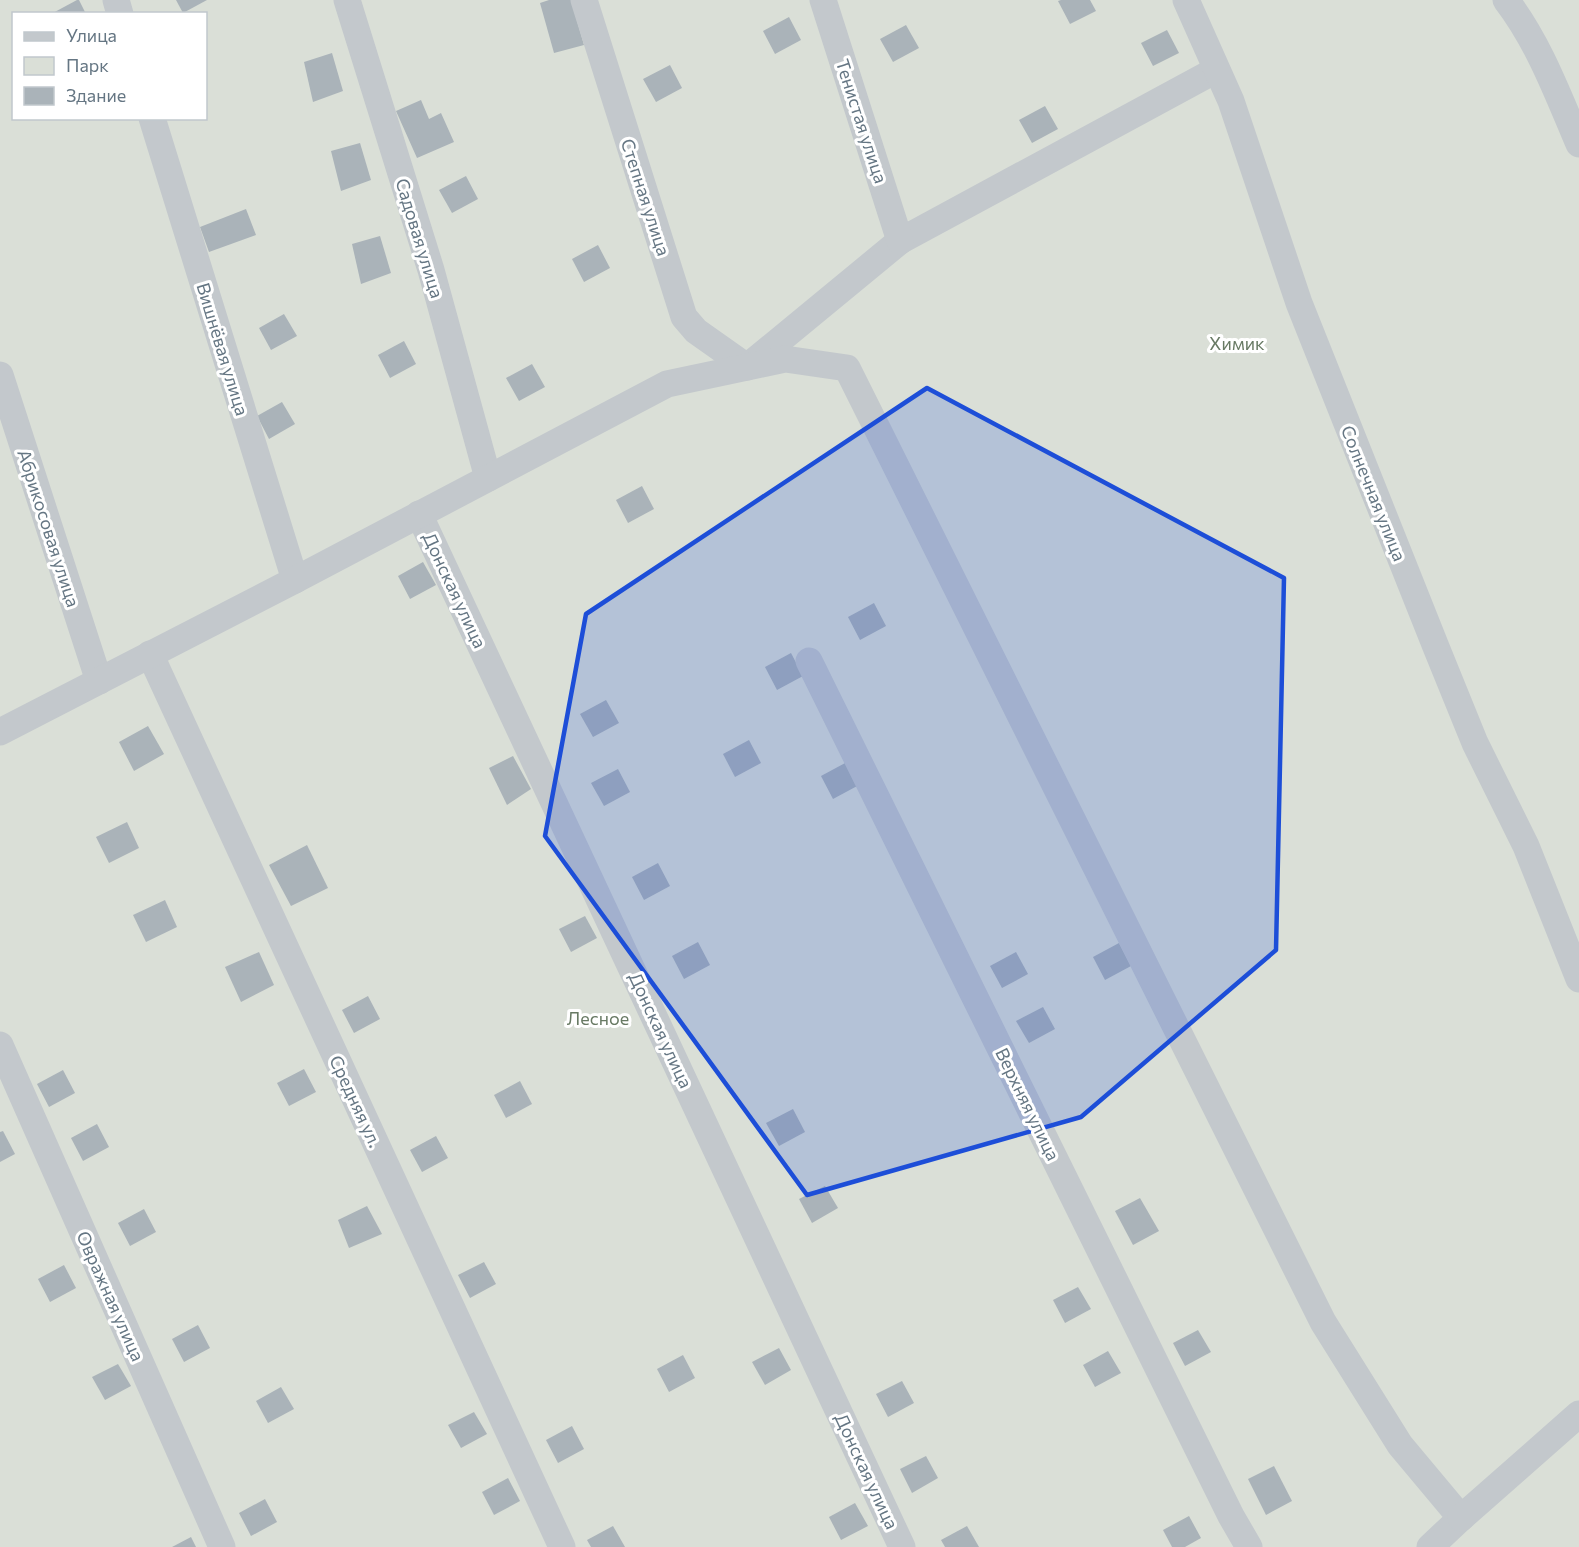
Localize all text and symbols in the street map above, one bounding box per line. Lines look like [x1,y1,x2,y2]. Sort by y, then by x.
legend [12,12,207,120]
text: Улица [66,24,117,46]
text: Парк [66,54,109,76]
street label: Тенистая улица [832,56,892,186]
text: Здание [66,84,126,106]
street label: Степная улица [617,136,675,258]
street label: Садовая улица [391,176,449,300]
street label: Вишнёвая улица [192,280,254,418]
park label: Химик [1209,332,1265,354]
street label: Солнечная улица [1337,422,1411,564]
street label: Абрикосовая улица [13,446,85,610]
street label: Донская улица [419,529,491,651]
street label: Донская улица [625,969,697,1091]
park label: Лесное [567,1007,629,1029]
street label: Верхняя улица [991,1044,1065,1164]
street label: Средняя ул. [325,1052,387,1150]
street label: Овражная улица [72,1228,150,1364]
street label: Донская улица [831,1410,903,1532]

